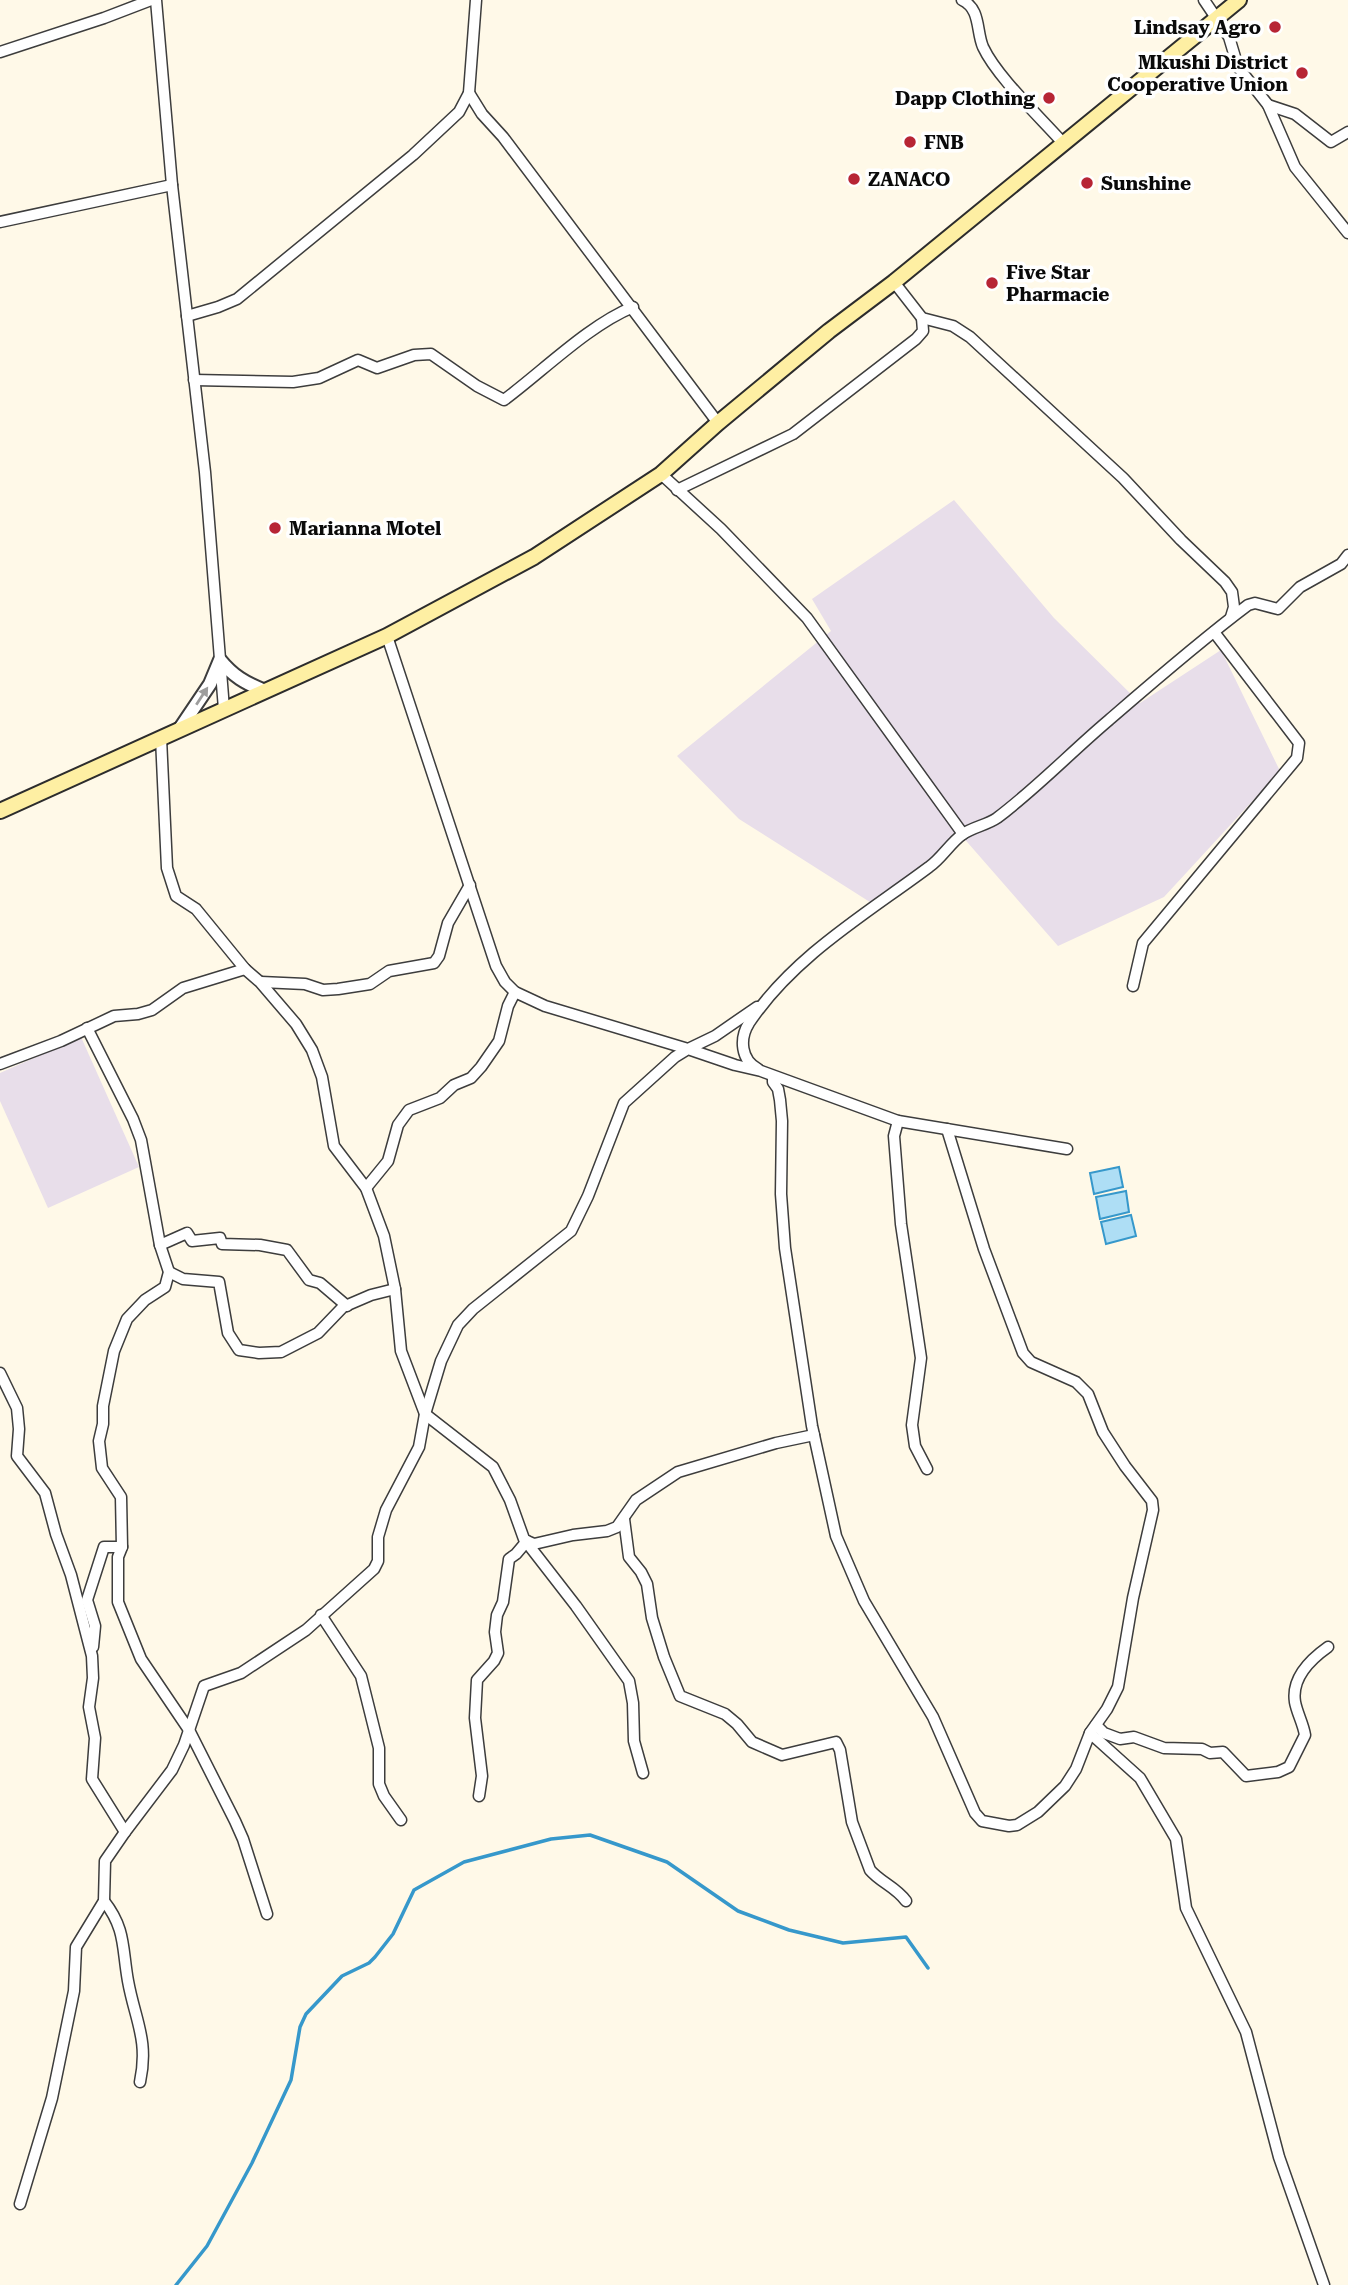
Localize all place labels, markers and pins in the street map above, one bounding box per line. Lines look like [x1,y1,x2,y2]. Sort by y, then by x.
place label: Lindsay Agro [1134,16,1261,39]
marker: Lindsay Agro [1267,19,1283,35]
place label: Mkushi District Cooperative Union [1107,51,1288,96]
marker: Mkushi District Cooperative Union [1294,65,1310,81]
place label: Dapp Clothing [895,87,1035,110]
marker: Dapp Clothing [1041,90,1057,106]
place label: FNB [924,131,964,154]
marker: FNB [902,134,918,150]
place label: ZANACO [868,168,950,191]
marker: ZANACO [846,171,862,187]
place label: Sunshine [1101,172,1191,195]
marker: Sunshine [1079,175,1095,191]
place label: Five Star Pharmacie [1006,261,1109,306]
marker: Five Star Pharmacie [984,275,1000,291]
place label: Marianna Motel [289,517,441,540]
marker: Marianna Motel [267,520,283,536]

